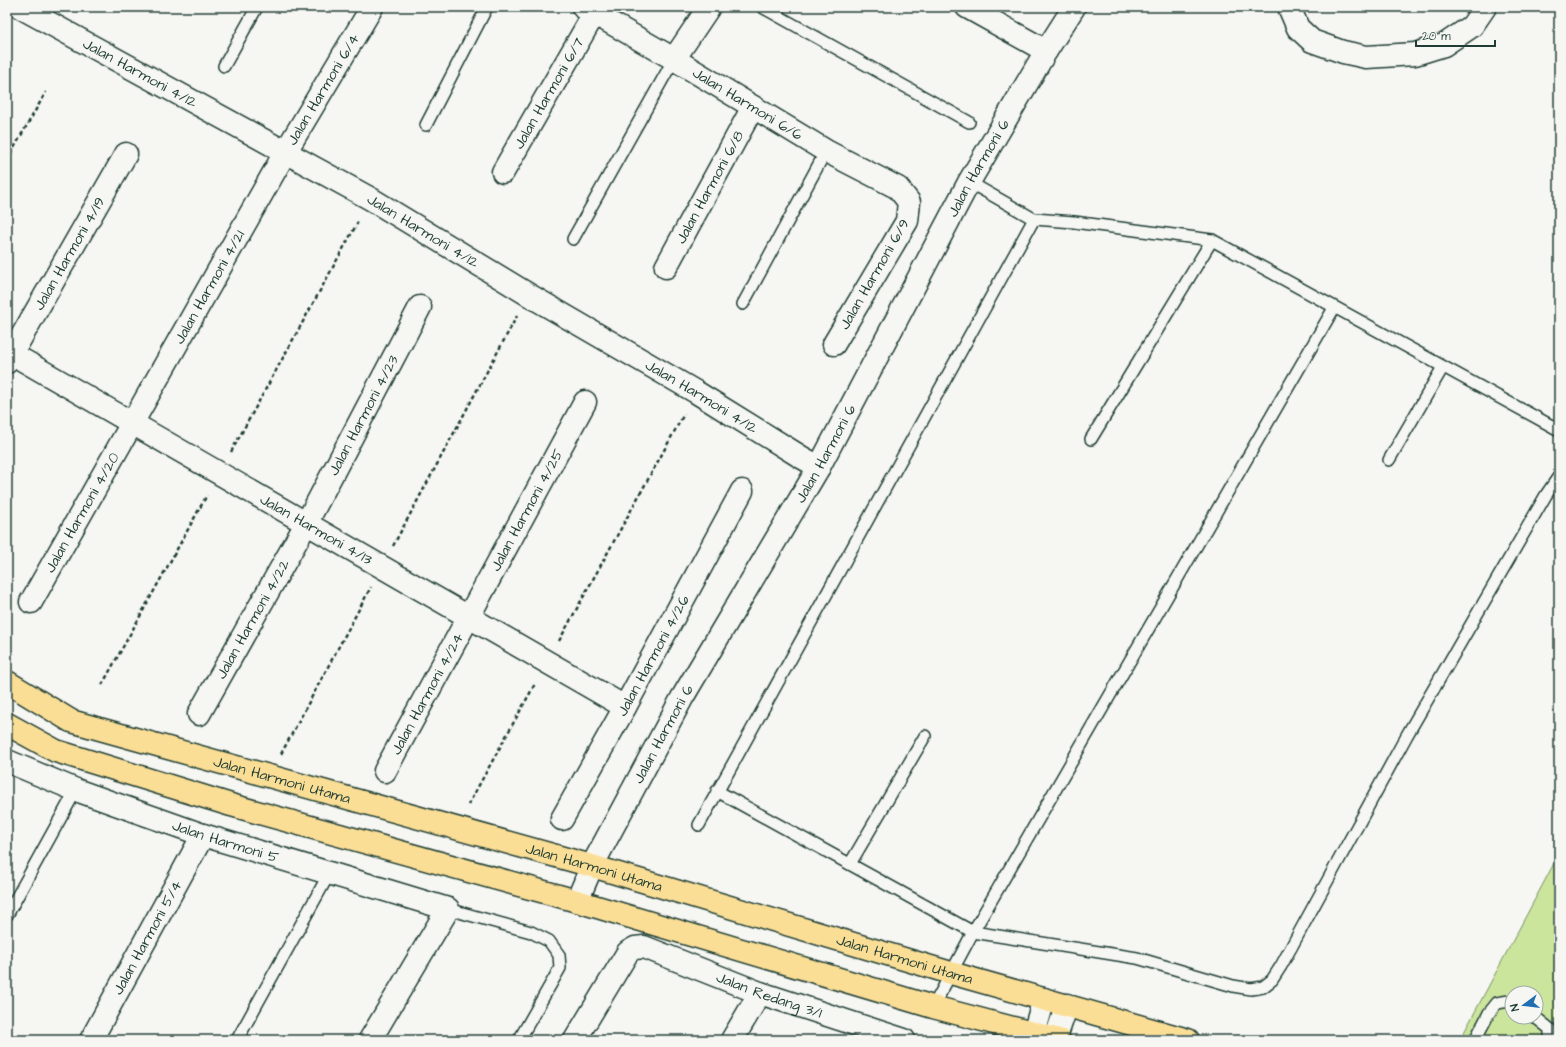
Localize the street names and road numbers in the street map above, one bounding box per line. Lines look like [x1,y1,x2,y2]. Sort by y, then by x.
street label: Jalan Harmoni 6/4 [282,30,365,149]
street label: Jalan Harmoni 4/12 [79,33,201,113]
street label: Jalan Harmoni 6/7 [508,34,589,153]
street label: Jalan Harmoni 6/6 [688,63,807,146]
street label: Jalan Harmoni 6 [942,115,1015,221]
street label: Jalan Harmoni 6/8 [671,127,749,248]
street label: Jalan Harmoni 4/12 [363,189,483,273]
street label: Jalan Harmoni 4/19 [29,193,110,314]
street label: Jalan Harmoni 6/9 [834,215,915,334]
street label: Jalan Harmoni 4/21 [169,226,250,348]
street label: Jalan Harmoni 4/23 [323,351,404,479]
street label: Jalan Harmoni 4/12 [641,355,762,439]
street label: Jalan Harmoni 6 [790,400,861,507]
street label: Jalan Harmoni 4/25 [485,445,569,575]
street label: Jalan Harmoni 4/20 [40,448,125,577]
street label: Jalan Harmoni 4/13 [256,489,377,571]
street label: Jalan Harmoni 4/22 [211,555,295,683]
street label: Jalan Harmoni 4/26 [612,591,695,720]
street label: Jalan Harmoni 4/24 [386,629,469,759]
street label: Jalan Harmoni 6 [628,680,699,787]
street label: Jalan Harmoni Utama [211,751,353,809]
street label: Jalan Harmoni 5 [169,815,282,868]
street label: Jalan Harmoni Utama [523,838,665,898]
street label: Jalan Harmoni 5/4 [108,876,187,999]
street label: Jalan Harmoni Utama [834,929,976,990]
street label: Jalan Redang 3/1 [713,967,825,1024]

